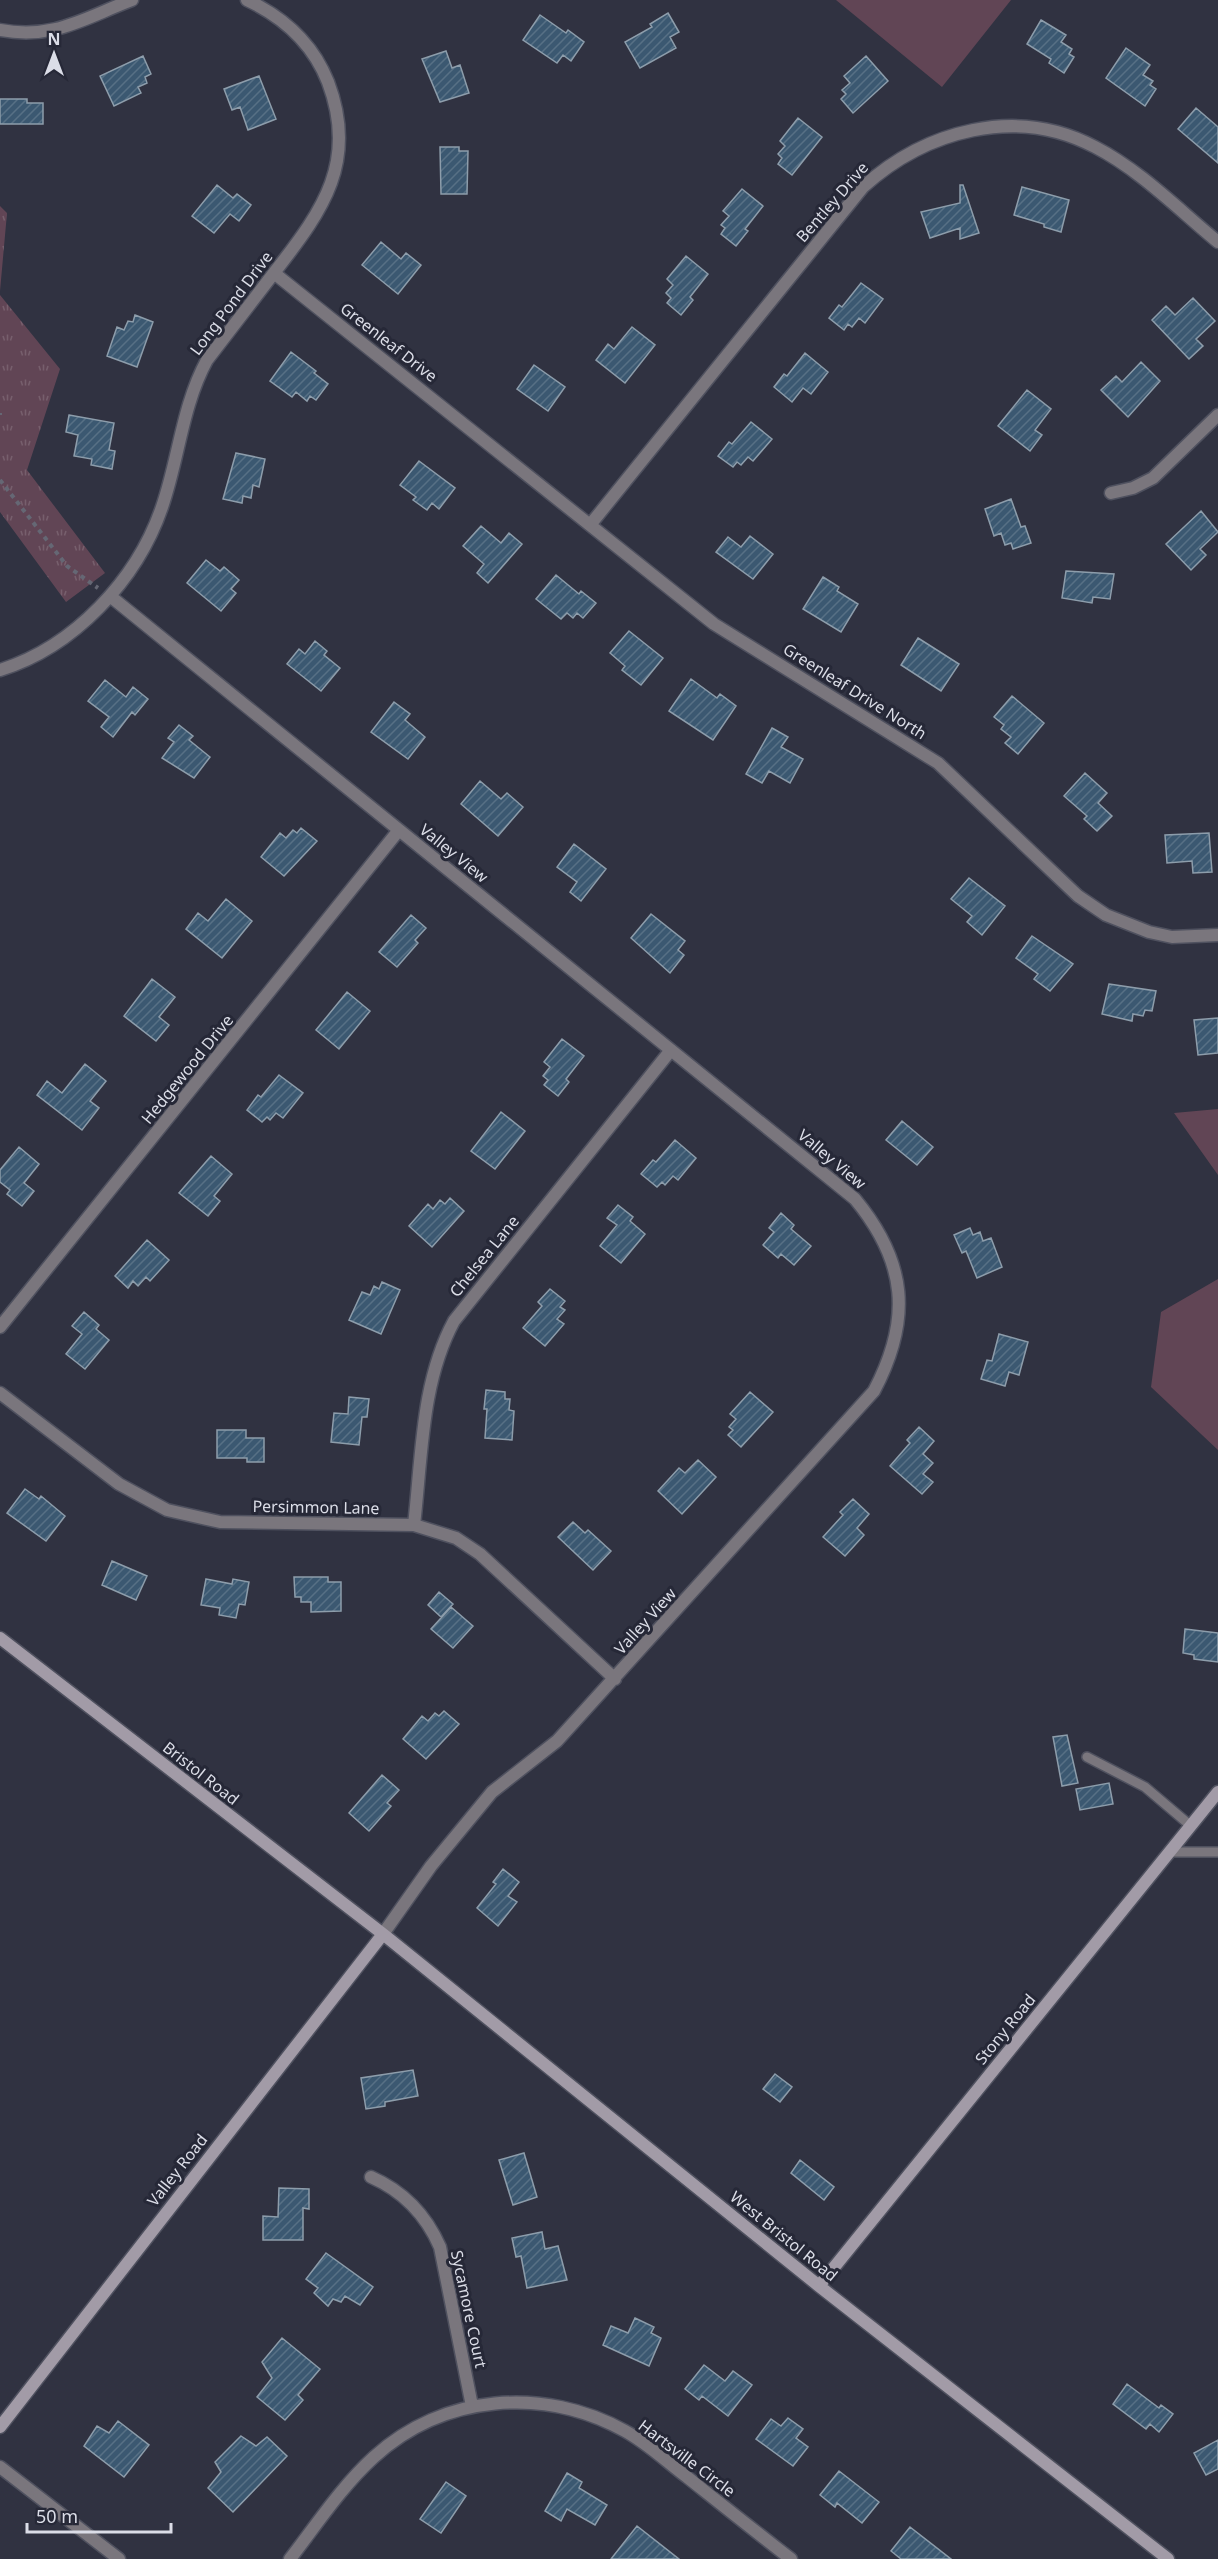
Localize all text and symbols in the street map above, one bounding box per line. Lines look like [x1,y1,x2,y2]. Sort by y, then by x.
north arrow [24,24,84,84]
text: N [47,28,61,50]
street label: Bentley Drive [791,157,873,247]
street label: Long Pond Drive [185,247,277,359]
street label: Greenleaf Drive [336,297,442,387]
street label: Greenleaf Drive North [779,638,931,744]
street label: Valley View [415,818,493,888]
street label: Hedgewood Drive [136,1010,238,1128]
street label: Valley View [793,1124,871,1194]
street label: Chelsea Lane [444,1211,524,1301]
street label: Persimmon Lane [252,1495,380,1519]
street label: Valley View [609,1583,681,1659]
street label: Bristol Road [158,1736,244,1810]
street label: Stony Road [970,1989,1040,2069]
street label: Valley Road [142,2129,212,2211]
street label: West Bristol Road [726,2186,842,2286]
street label: Sycamore Court [446,2248,492,2370]
street label: Hartsville Circle [634,2414,740,2502]
scale bar [27,2496,171,2534]
text: 50 m [36,2504,78,2528]

